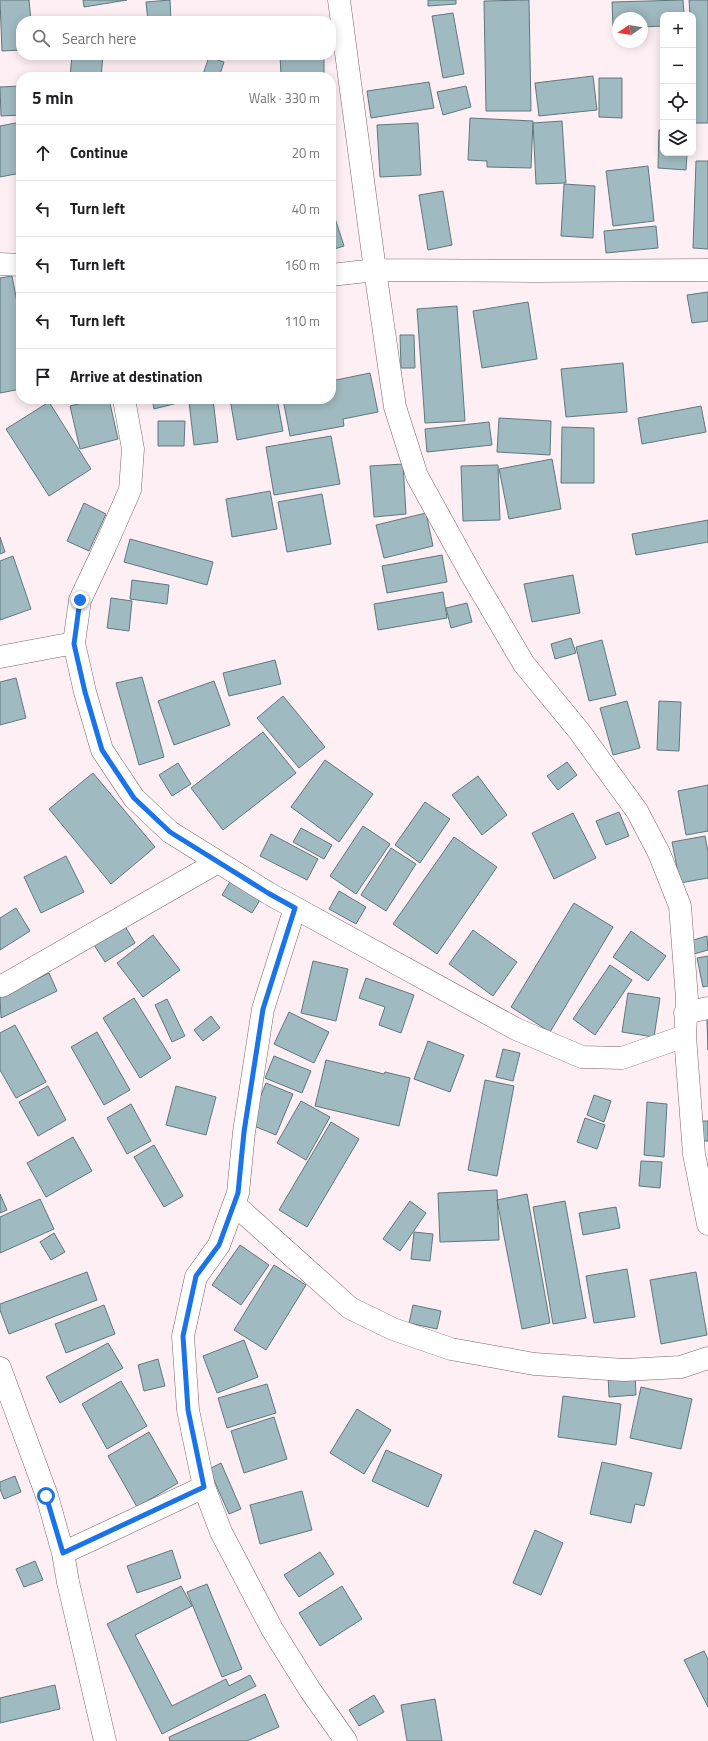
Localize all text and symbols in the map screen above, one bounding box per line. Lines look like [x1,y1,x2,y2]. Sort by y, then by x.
north arrow [612,12,648,48]
map controls [660,12,696,156]
button: + [660,12,696,48]
search box [16,16,336,60]
icon: search [30,27,52,49]
text: Search here [62,27,136,50]
button: − [660,48,696,84]
button: locate [660,84,696,120]
text: 5 min [32,85,73,111]
text: Walk · 330 m [249,88,320,108]
button: layers [660,120,696,156]
text: Continue [70,141,128,164]
icon: ahead [32,142,54,164]
text: 20 m [292,143,320,163]
text: Turn left [70,197,125,220]
icon: left [32,198,54,220]
text: 40 m [292,199,320,219]
text: Turn left [70,253,125,276]
icon: left [32,254,54,276]
text: 160 m [284,255,320,275]
text: Turn left [70,309,125,332]
icon: left [32,310,54,332]
text: 110 m [284,311,320,331]
text: Arrive at destination [70,365,203,388]
icon: arrive [32,366,54,388]
route end [71,591,89,609]
route start [37,1487,55,1505]

